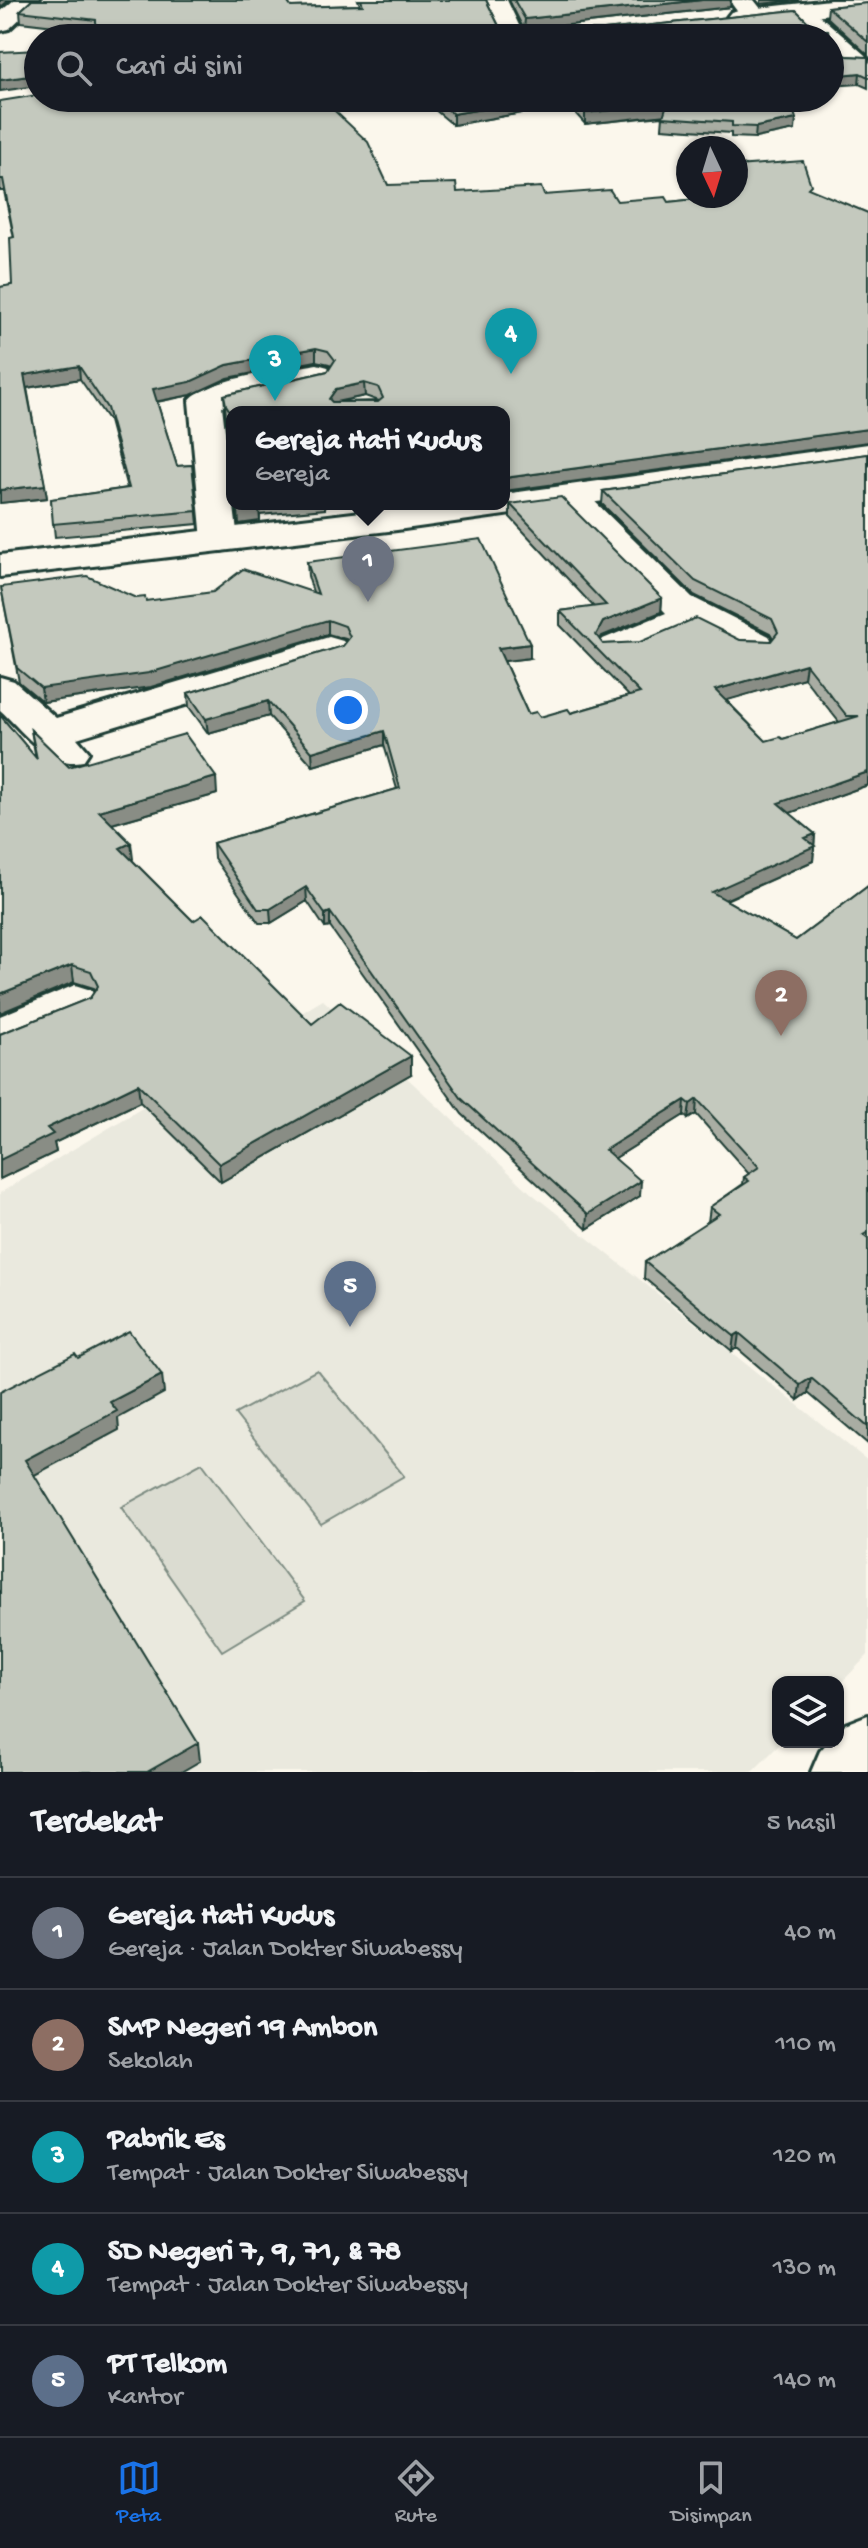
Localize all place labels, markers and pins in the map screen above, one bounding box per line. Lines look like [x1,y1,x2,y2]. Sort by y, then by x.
pin: 4 [485,308,537,374]
pin: 3 [249,335,301,401]
pin: 1 [342,536,394,602]
pin: 2 [755,970,807,1036]
pin: 5 [324,1261,376,1327]

